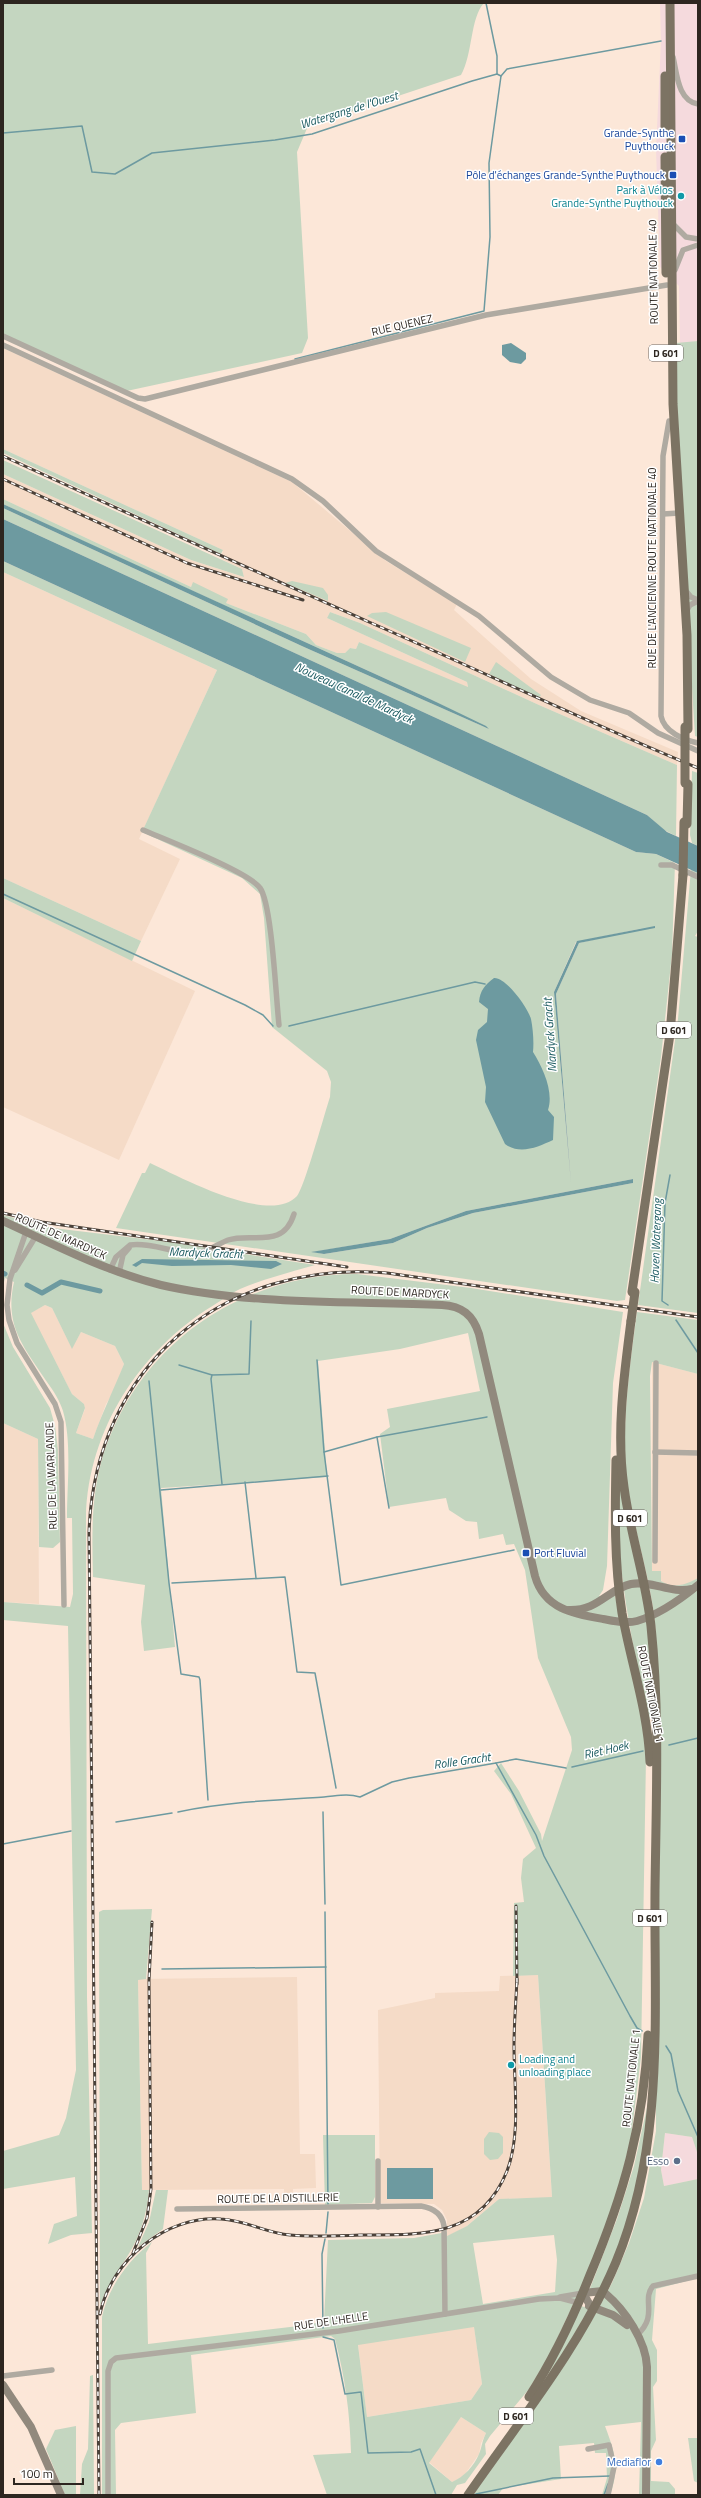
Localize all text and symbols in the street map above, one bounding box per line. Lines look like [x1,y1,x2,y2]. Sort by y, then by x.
water label: Watergang de l'Ouest [298,85,401,133]
place label: Grande-Synthe Puythouck [604,125,675,154]
marker: Grande-Synthe Puythouck [677,134,687,144]
place label: Pôle d'échanges Grande-Synthe Puythouck [466,167,666,183]
marker: Pôle d'échanges Grande-Synthe Puythouck [668,170,678,180]
place label: Park à Vélos Grande-Synthe Puythouck [551,182,674,211]
marker: Park à Vélos Grande-Synthe Puythouck [676,191,686,201]
street label: ROUTE NATIONALE 40 [644,220,662,324]
street label: RUE QUENEZ [370,310,434,340]
road number: D 601 [649,345,683,361]
street label: RUE DE L'ANCIENNE ROUTE NATIONALE 40 [644,468,660,668]
water label: Nouveau Canal de Mardyck [292,657,418,729]
water label: Mardyck Gracht [537,996,562,1073]
road number: D 601 [657,1022,691,1038]
water label: Haven Watergang [645,1197,667,1284]
street label: ROUTE DE MARDYCK [13,1209,110,1264]
water label: Mardyck Gracht [169,1242,245,1263]
street label: ROUTE DE MARDYCK [351,1281,450,1303]
street label: RUE DE LA WARLANDE [41,1422,61,1530]
road number: D 601 [613,1510,647,1526]
place label: Port Fluvial [534,1545,586,1561]
marker: Port Fluvial [521,1548,531,1558]
street label: ROUTE NATIONALE 1 [634,1644,668,1744]
water label: Riet Hoek [582,1735,632,1764]
water label: Rolle Gracht [432,1747,493,1774]
road number: D 601 [633,1910,667,1926]
street label: ROUTE NATIONALE 1 [618,2028,644,2128]
place label: Loading and unloading place [519,2051,591,2080]
marker: Loading and unloading place [506,2060,516,2070]
place label: Esso [647,2153,669,2169]
marker: Esso [672,2156,682,2166]
street label: ROUTE DE LA DISTILLERIE [217,2189,339,2207]
street label: RUE DE L'HELLE [293,2308,369,2334]
road number: D 601 [499,2408,533,2424]
place label: Mediaflor [607,2454,651,2470]
marker: Mediaflor [654,2457,664,2467]
scale bar [14,2460,83,2486]
text: 100 m [20,2464,53,2483]

